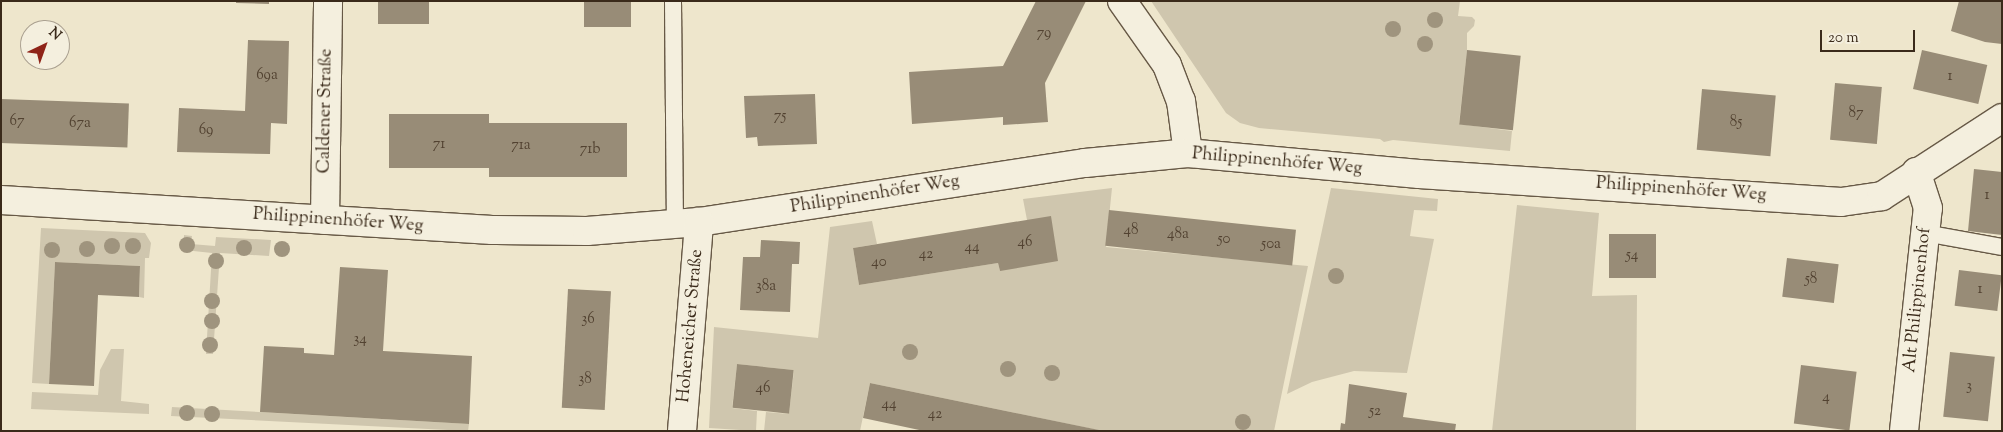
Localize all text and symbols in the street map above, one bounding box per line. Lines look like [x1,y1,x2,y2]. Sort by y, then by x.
north arrow [20,20,70,70]
scale bar [1823,20,1918,52]
text: N [44,23,65,46]
house number: 79 [1037,25,1051,43]
text: 20 m [1828,28,1859,49]
street label: Caldener Straße [314,48,338,174]
house number: 69a [256,67,278,85]
house number: 1 [1947,68,1953,86]
house number: 87 [1848,105,1864,123]
house number: 75 [774,108,786,126]
house number: 67 [10,113,24,131]
house number: 85 [1730,114,1742,132]
house number: 67a [69,115,91,133]
house number: 69 [199,122,213,140]
house number: 71 [433,136,445,154]
house number: 71a [511,137,531,155]
house number: 71b [580,141,600,159]
street label: Philippinenhöfer Weg [1191,144,1363,180]
street label: Philippinenhöfer Weg [789,171,961,219]
street label: Philippinenhöfer Weg [1595,173,1767,207]
house number: 1 [1984,187,1990,205]
street label: Philippinenhöfer Weg [252,204,424,238]
house number: 48 [1123,222,1139,240]
house number: 48a [1167,226,1189,244]
street label: Alt Philippinenhof [1900,226,1936,374]
house number: 50 [1217,231,1231,249]
house number: 46 [1018,234,1032,252]
house number: 50a [1261,236,1281,254]
house number: 44 [964,239,980,257]
house number: 42 [919,246,933,264]
house number: 54 [1626,247,1638,265]
street label: Hoheneicher Straße [674,248,708,404]
house number: 40 [871,254,887,272]
house number: 58 [1805,271,1817,289]
house number: 38a [756,278,776,296]
house number: 1 [1977,281,1983,299]
house number: 36 [581,311,595,329]
house number: 34 [353,331,367,349]
house number: 38 [578,371,592,389]
house number: 3 [1966,378,1972,396]
house number: 46 [756,380,770,398]
house number: 4 [1822,389,1830,407]
house number: 44 [881,396,897,414]
house number: 52 [1369,403,1381,421]
house number: 42 [928,406,942,424]

